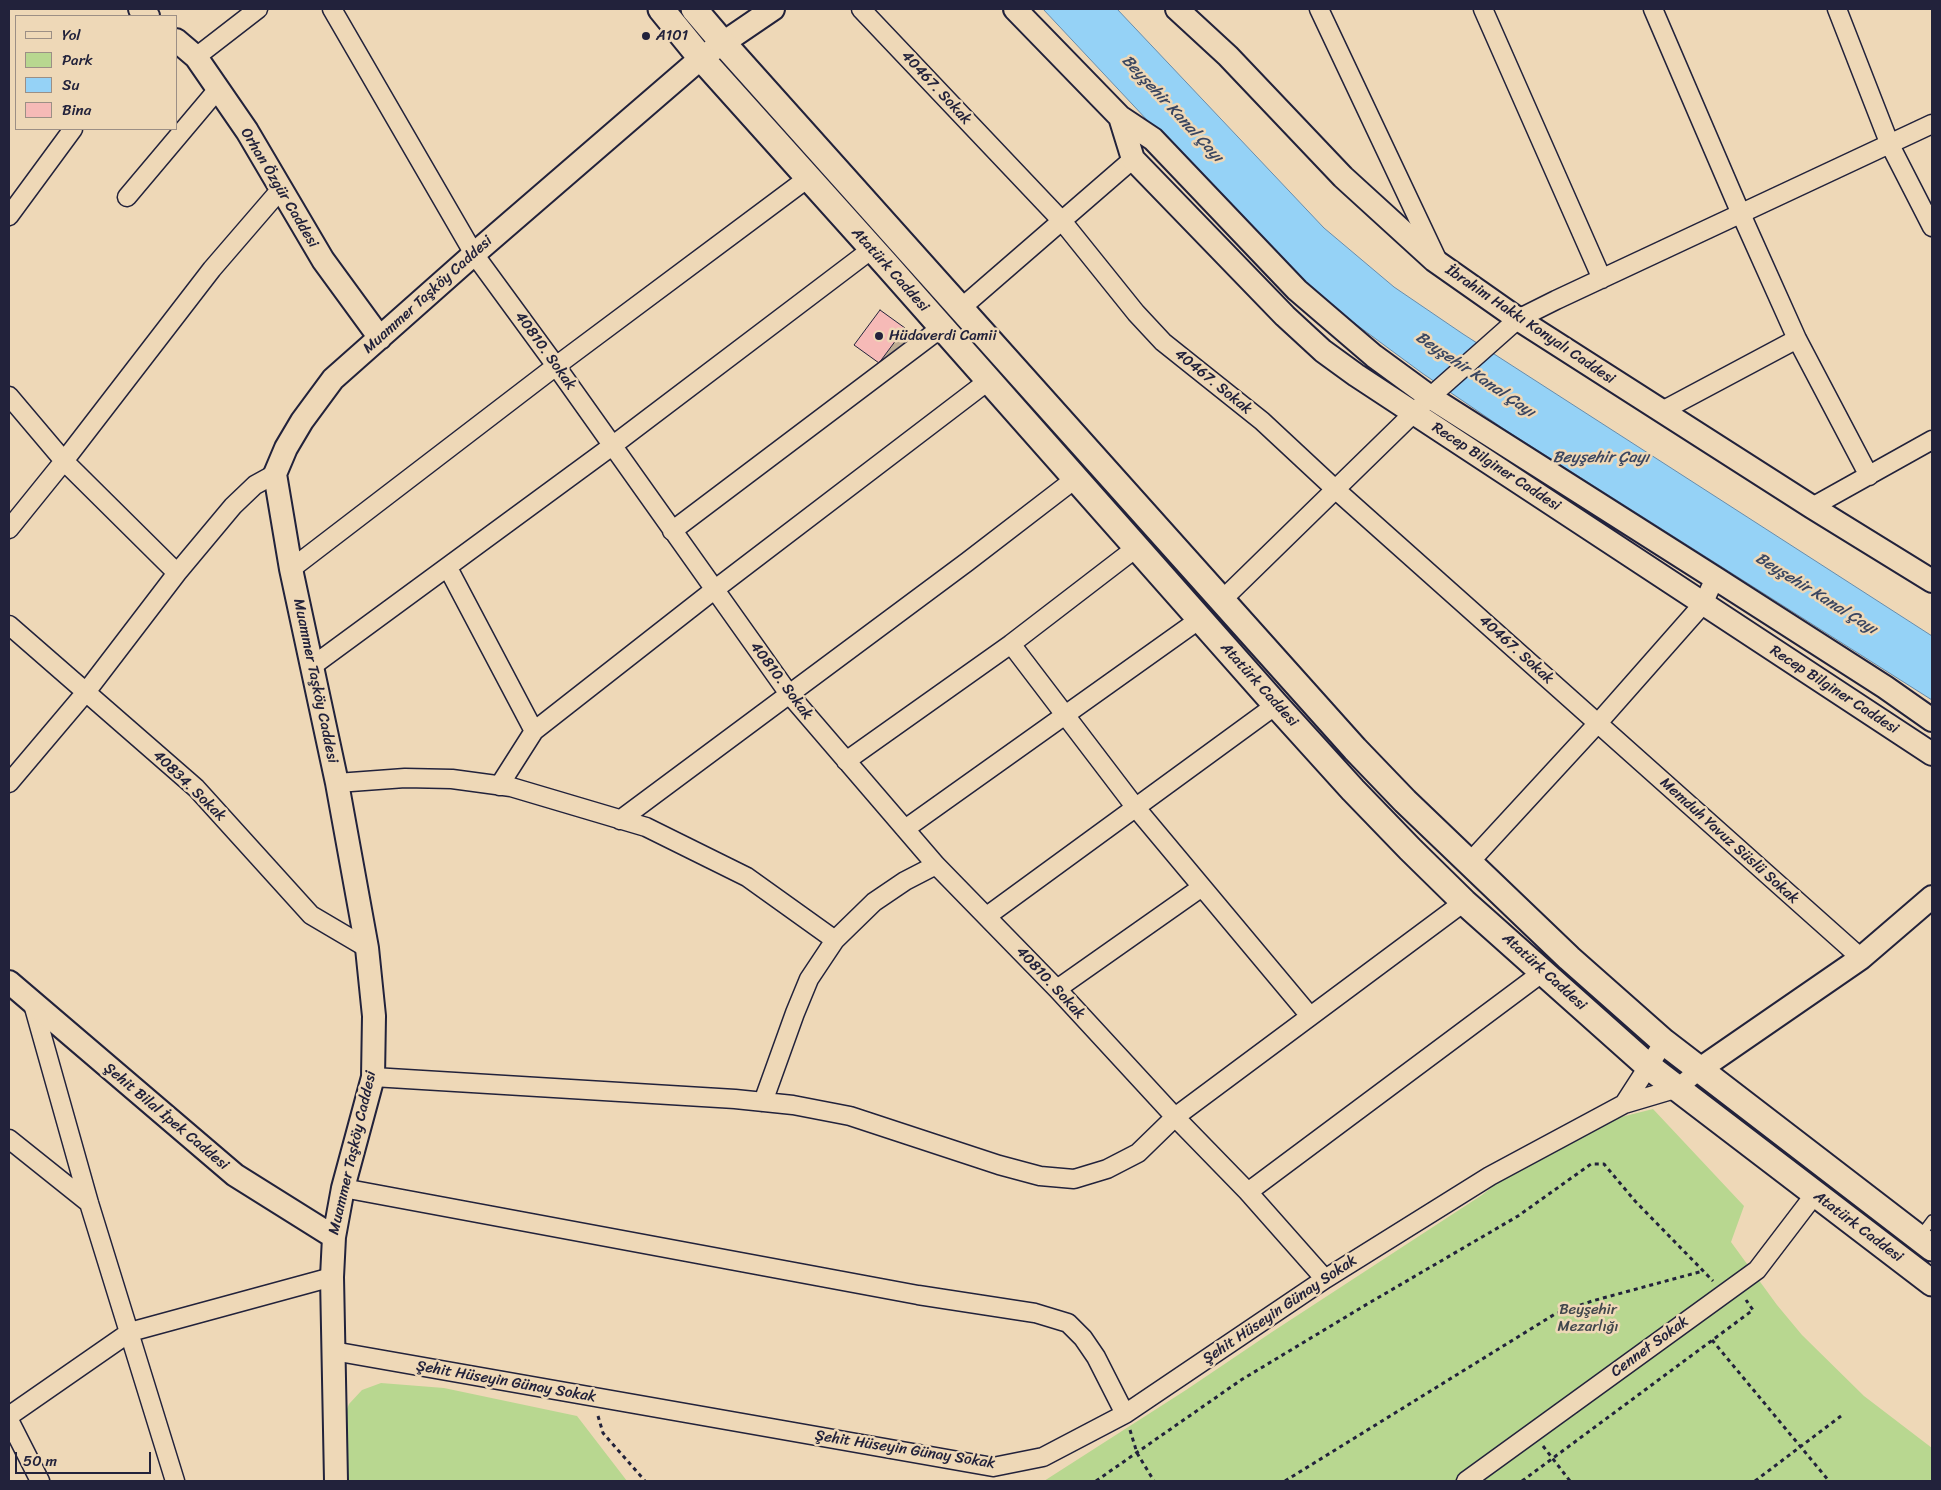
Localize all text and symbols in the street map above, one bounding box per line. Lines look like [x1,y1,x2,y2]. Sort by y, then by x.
legend [15,15,178,130]
text: Yol [62,22,81,48]
place label: A101 [656,27,688,45]
marker: A101 [640,30,652,42]
text: Park [62,47,93,73]
street label: 40467. Sokak [897,47,975,129]
water label: Beyşehir Kanal Çayı [1117,51,1227,167]
text: Su [62,72,79,98]
text: Bina [62,97,91,123]
street label: Orhan Özgür Caddesi [236,125,322,251]
street label: Atatürk Caddesi [847,224,933,316]
street label: Muammer Taşköy Caddesi [360,232,496,358]
street label: İbrahim Hakkı Konyalı Caddesi [1442,261,1618,389]
street label: 40810. Sokak [510,308,580,394]
place label: Hüdaverdi Camii [889,327,997,345]
water label: Beyşehir Kanal Çayı [1412,328,1538,422]
marker: Hüdaverdi Camii [873,330,885,342]
street label: 40467. Sokak [1171,345,1255,419]
street label: Recep Bilginer Caddesi [1428,419,1564,515]
water label: Beyşehir Çayı [1553,448,1649,468]
water label: Beyşehir Kanal Çayı [1752,549,1880,639]
street label: Muammer Taşköy Caddesi [289,597,341,765]
street label: 40467. Sokak [1475,612,1557,688]
street label: 40810. Sokak [746,639,816,723]
street label: Atatürk Caddesi [1216,639,1302,731]
street label: Recep Bilginer Caddesi [1766,642,1902,738]
street label: 40834. Sokak [149,747,229,825]
street label: Memduh Yavuz Süslü Sokak [1656,774,1802,908]
street label: Atatürk Caddesi [1498,929,1590,1015]
street label: 40810. Sokak [1012,943,1088,1023]
street label: Şehit Bilal İpek Caddesi [100,1060,232,1174]
street label: Muammer Taşköy Caddesi [325,1069,381,1237]
street label: Atatürk Caddesi [1810,1188,1906,1266]
street label: Şehit Hüseyin Günay Sokak [1200,1252,1360,1368]
park label: Beyşehir Mezarlığı [1558,1301,1618,1336]
street label: Cennet Sokak [1608,1313,1692,1381]
street label: Şehit Hüseyin Günay Sokak [415,1357,597,1407]
street label: Şehit Hüseyin Günay Sokak [814,1427,996,1473]
scale bar [18,1442,154,1474]
text: 50 m [23,1448,57,1474]

